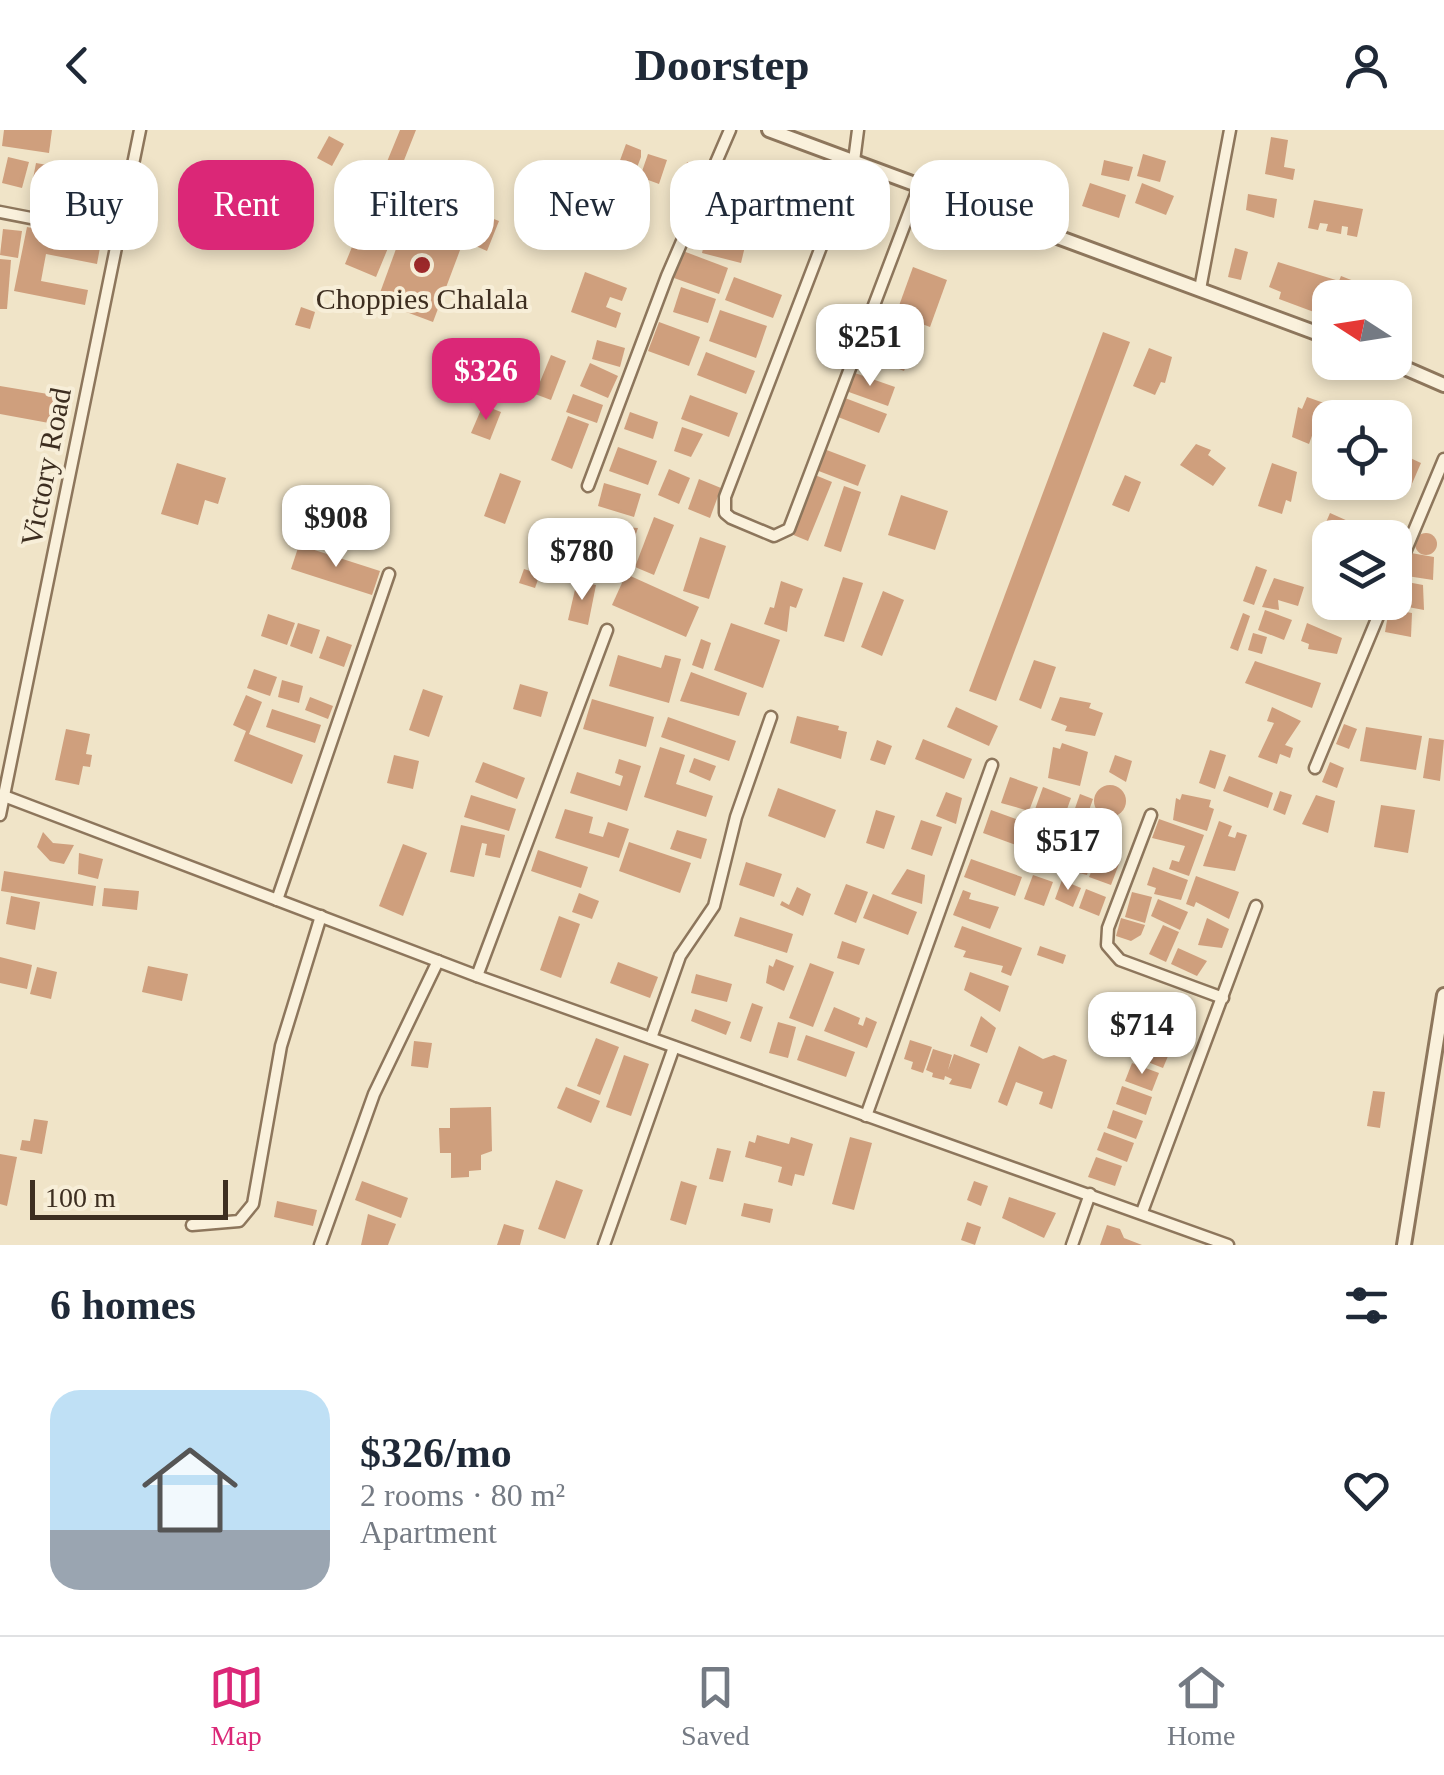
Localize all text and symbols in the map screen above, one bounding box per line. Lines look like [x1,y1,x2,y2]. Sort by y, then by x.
icon: back [50,38,105,93]
icon: person [1339,38,1394,93]
text: Doorstep [635,40,809,90]
chip: Buy [30,160,158,250]
chip: Rent [178,160,314,250]
chip: Filters [334,160,494,250]
chip: New [514,160,650,250]
chip: Apartment [670,160,890,250]
chip: House [910,160,1069,250]
marker: Choppies Chalala [411,254,433,276]
north arrow [1312,280,1412,380]
map controls [1312,280,1412,620]
place label: Choppies Chalala [316,282,528,315]
pin: $251 [811,304,929,389]
text: $251 [838,318,902,354]
pin: $326 [427,338,545,423]
text: $326 [454,352,518,388]
street label: Victory Road [14,385,77,549]
button: locate [1312,400,1412,500]
pin: $908 [277,485,395,570]
text: $908 [304,499,368,535]
pin: $780 [523,518,641,603]
button: layers [1312,520,1412,620]
text: $780 [550,532,614,568]
pin: $517 [1009,808,1127,893]
text: $517 [1036,822,1100,858]
pin: $714 [1083,992,1201,1077]
text: $714 [1110,1006,1174,1042]
scale bar [30,1175,228,1220]
text: 100 m [45,1182,116,1213]
icon: filters [1339,1278,1394,1333]
text: 6 homes [50,1282,196,1328]
icon: home [130,1430,250,1550]
text: $326/mo [360,1430,512,1476]
icon: heart [1339,1463,1394,1518]
text: 2 rooms · 80 m² [360,1477,565,1513]
text: Apartment [360,1514,497,1550]
tab: Map [209,1660,264,1752]
tab: Saved [681,1660,750,1752]
tab: Home [1167,1660,1235,1752]

